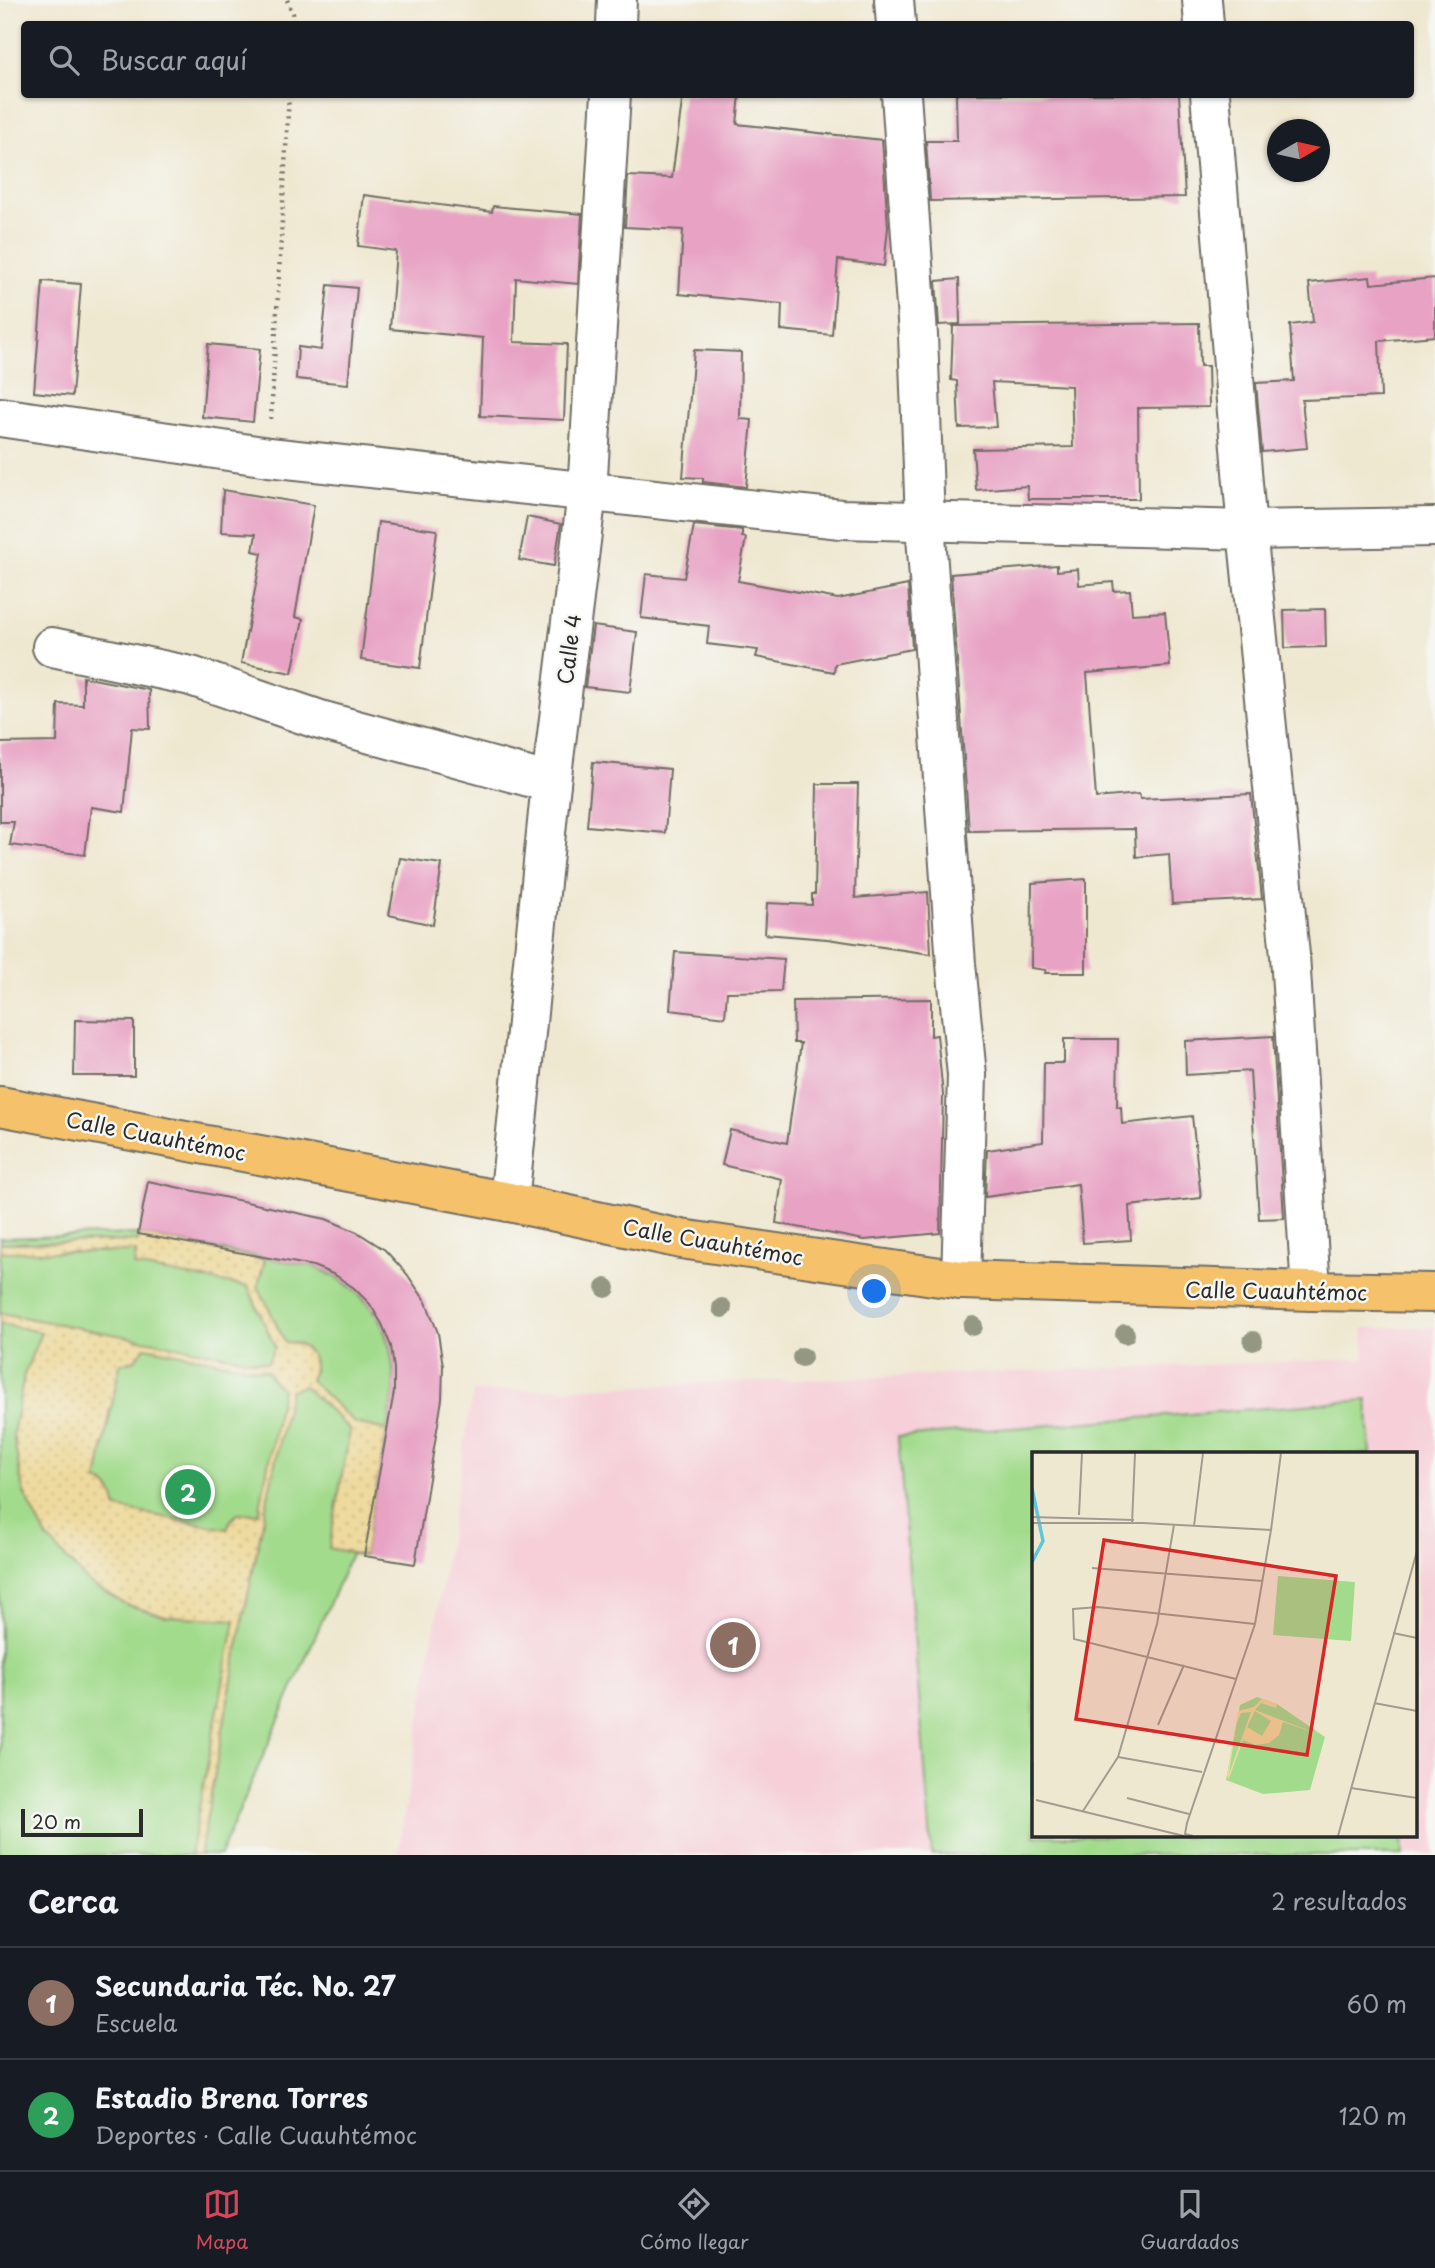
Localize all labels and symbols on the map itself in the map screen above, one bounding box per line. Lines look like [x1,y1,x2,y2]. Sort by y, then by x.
north arrow [1267,119,1330,182]
street label: Calle 4 [548,612,588,686]
street label: Calle Cuauhtémoc [63,1102,249,1168]
street label: Calle Cuauhtémoc [620,1209,806,1273]
street label: Calle Cuauhtémoc [1185,1272,1368,1308]
your location [857,1274,891,1308]
inset map [1032,1452,1418,1838]
pin: 2 [165,1466,211,1518]
pin: 1 [710,1619,756,1671]
scale bar [21,1806,144,1838]

